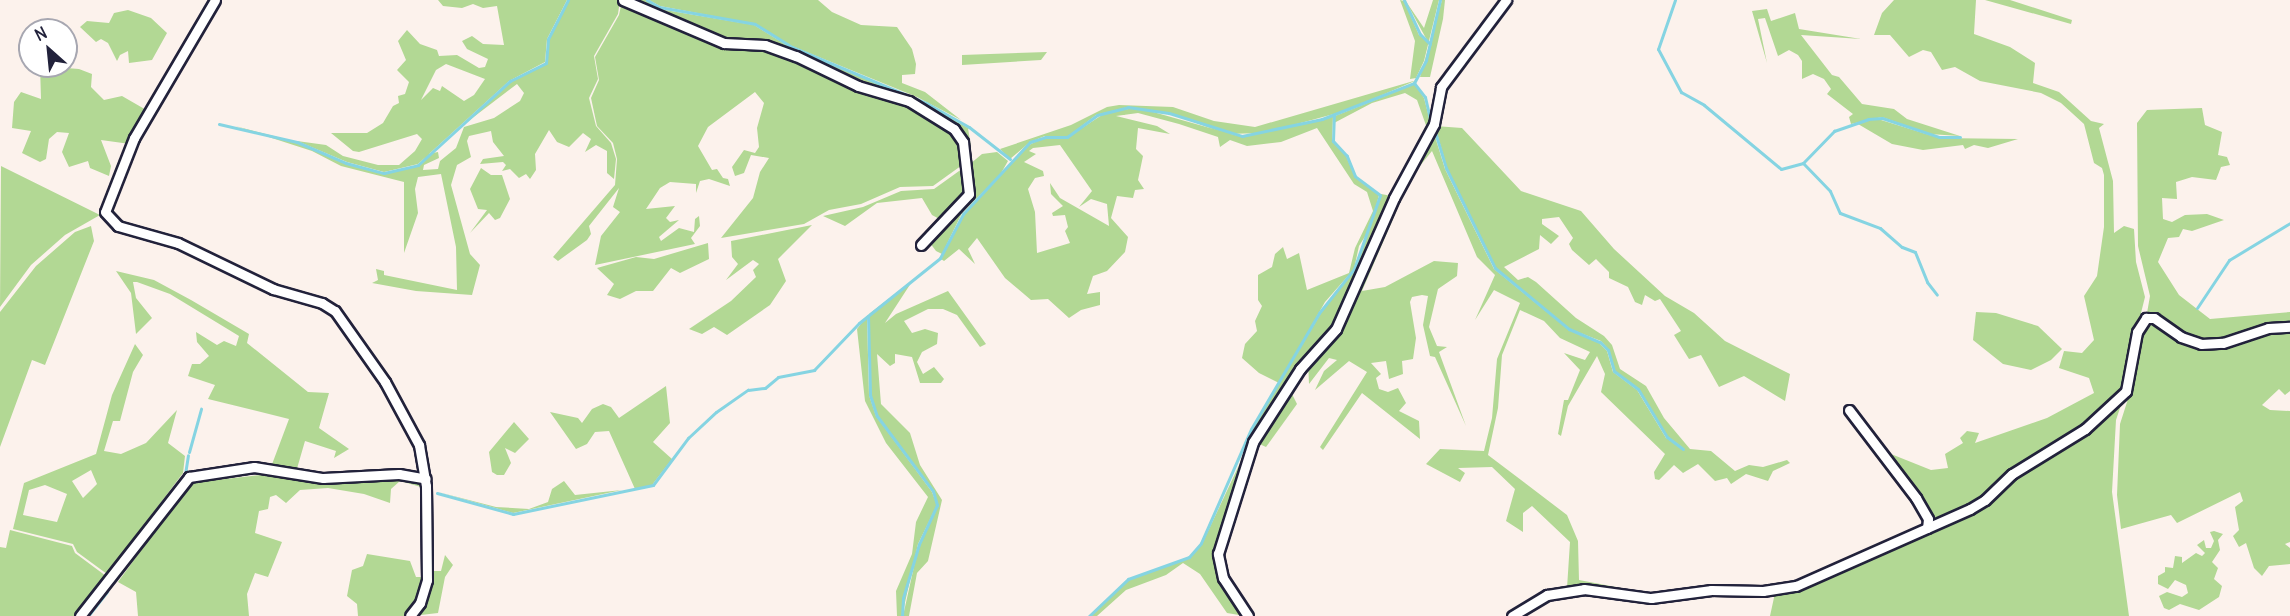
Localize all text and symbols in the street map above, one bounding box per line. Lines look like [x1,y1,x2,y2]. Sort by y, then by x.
north arrow [18,18,78,78]
text: N [31,22,50,45]

